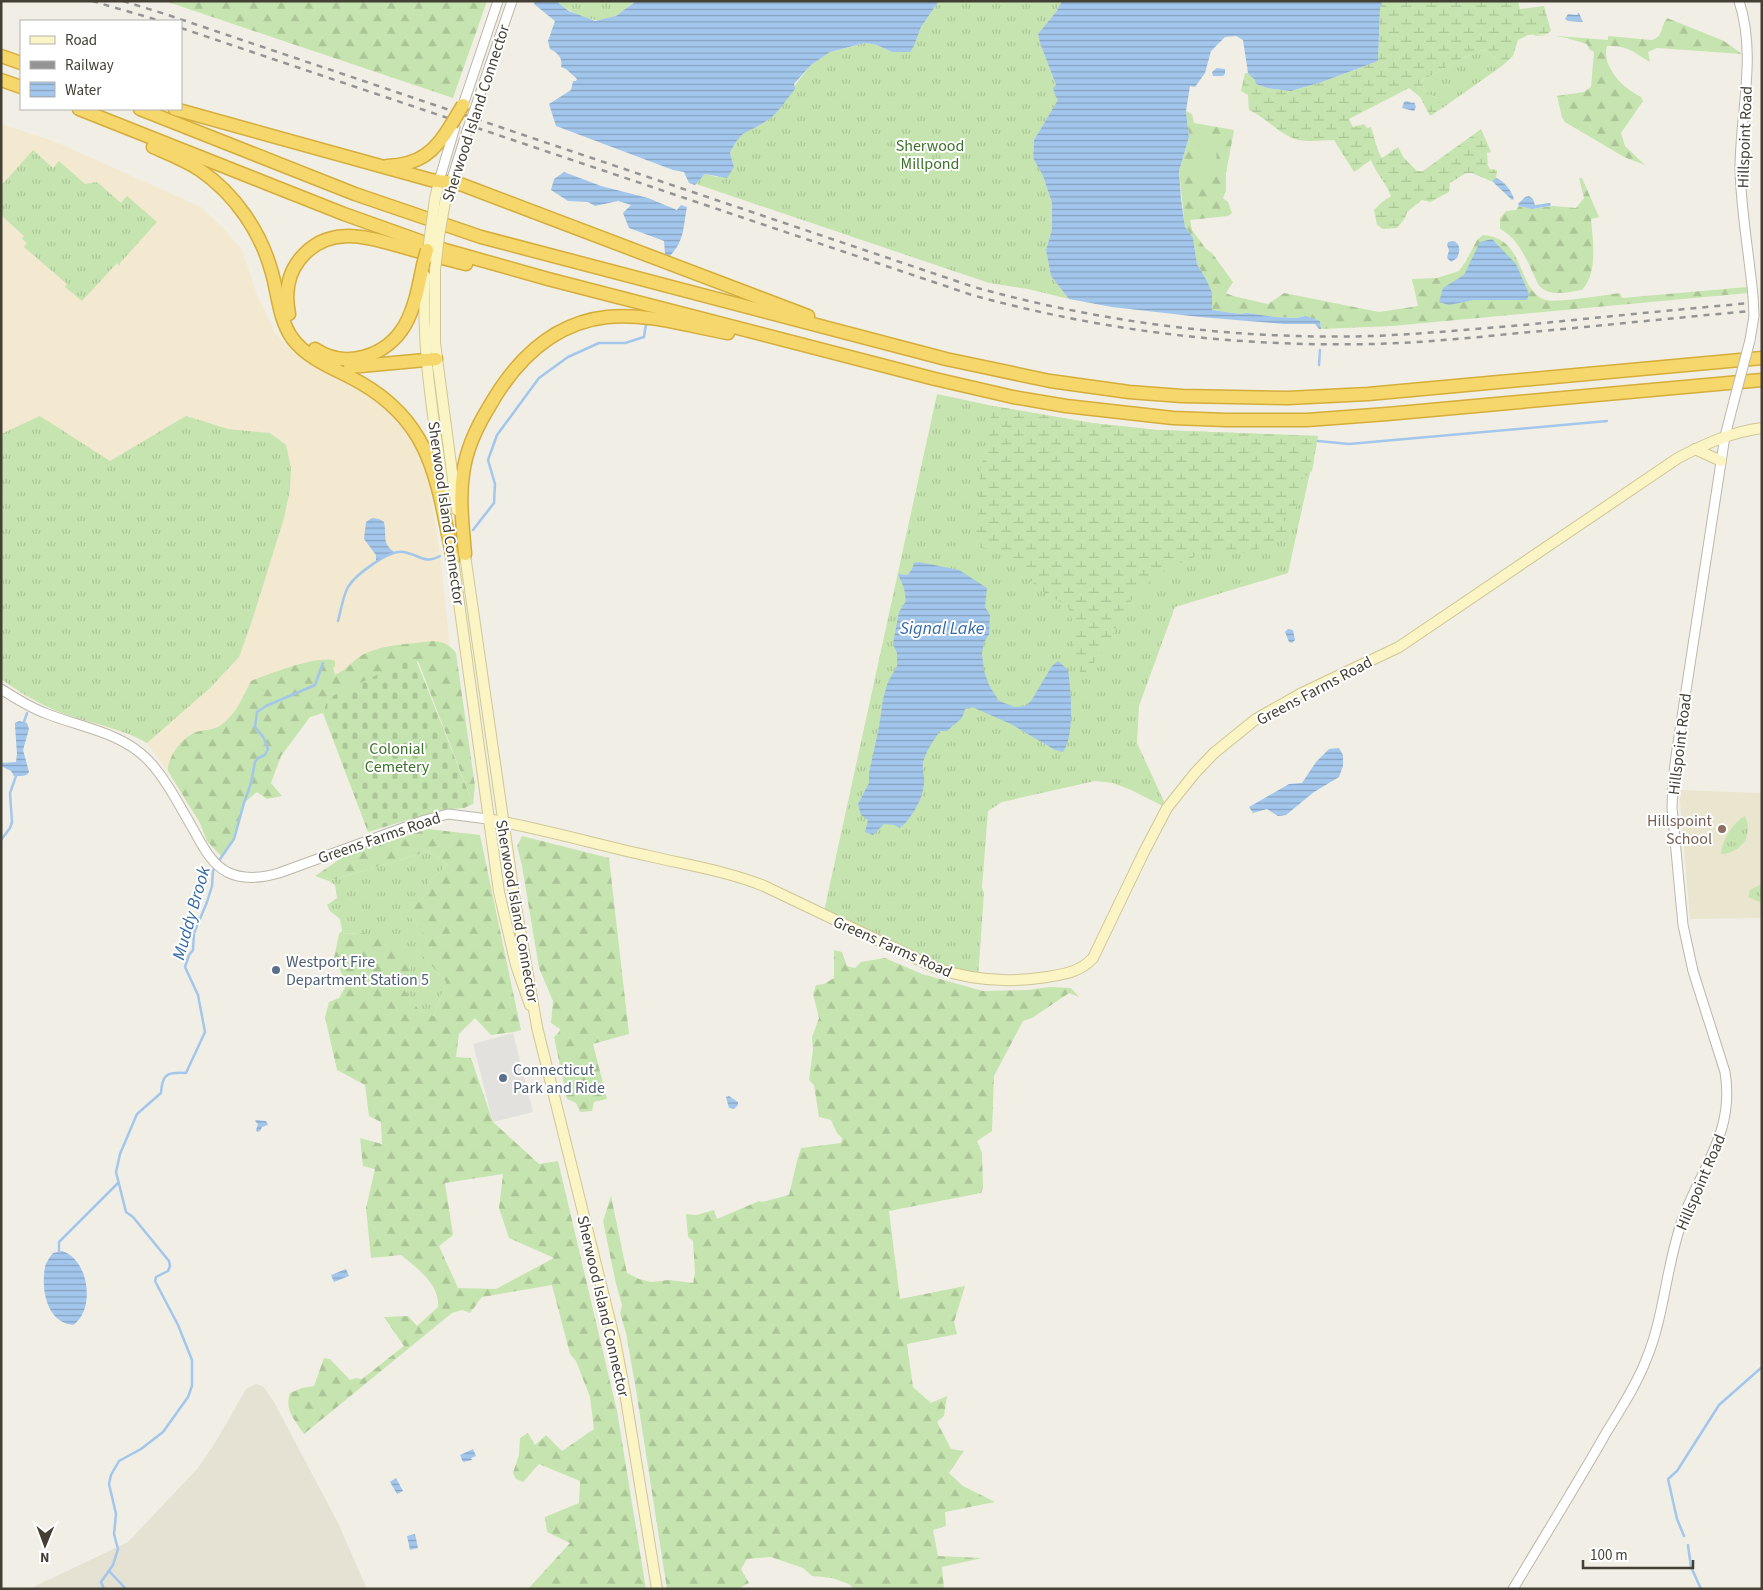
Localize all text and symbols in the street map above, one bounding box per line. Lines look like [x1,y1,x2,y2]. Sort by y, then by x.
legend [20,20,182,110]
street label: Sherwood Island Connector [437,21,515,205]
text: Road [65,30,97,51]
text: Railway [65,55,114,76]
text: Water [65,80,102,101]
street label: Hillspoint Road [1732,85,1758,189]
park label: Sherwood Millpond [896,135,964,175]
street label: Sherwood Island Connector [422,420,470,607]
water label: Signal Lake [900,616,985,641]
street label: Greens Farms Road [1253,651,1376,731]
street label: Hillspoint Road [1663,692,1697,796]
park label: Colonial Cemetery [365,738,430,778]
street label: Greens Farms Road [315,807,444,869]
place label: Hillspoint School [1647,810,1713,850]
street label: Sherwood Island Connector [490,818,544,1005]
marker: Hillspoint School [1716,823,1728,835]
water label: Muddy Brook [166,863,217,963]
street label: Greens Farms Road [830,911,956,983]
place label: Westport Fire Department Station 5 [286,951,429,991]
marker: Westport Fire Department Station 5 [270,964,282,976]
place label: Connecticut Park and Ride [513,1059,605,1099]
marker: Connecticut Park and Ride [497,1072,509,1084]
street label: Hillspoint Road [1671,1131,1731,1234]
street label: Sherwood Island Connector [571,1213,635,1400]
north arrow [20,1520,70,1570]
scale bar [1583,1538,1693,1570]
text: 100 m [1590,1545,1628,1566]
text: N [40,1547,50,1567]

